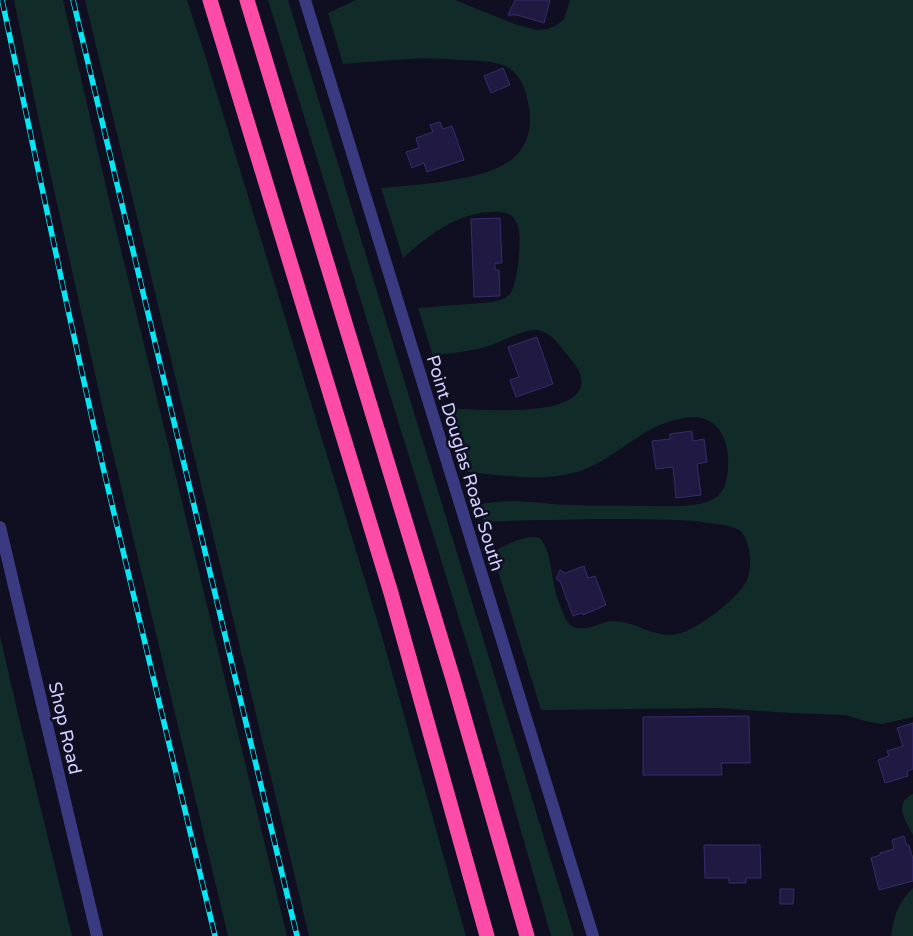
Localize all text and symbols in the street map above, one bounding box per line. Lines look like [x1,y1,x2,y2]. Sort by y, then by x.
street label: Point Douglas Road South [422,352,508,574]
street label: Shop Road [44,680,86,776]

